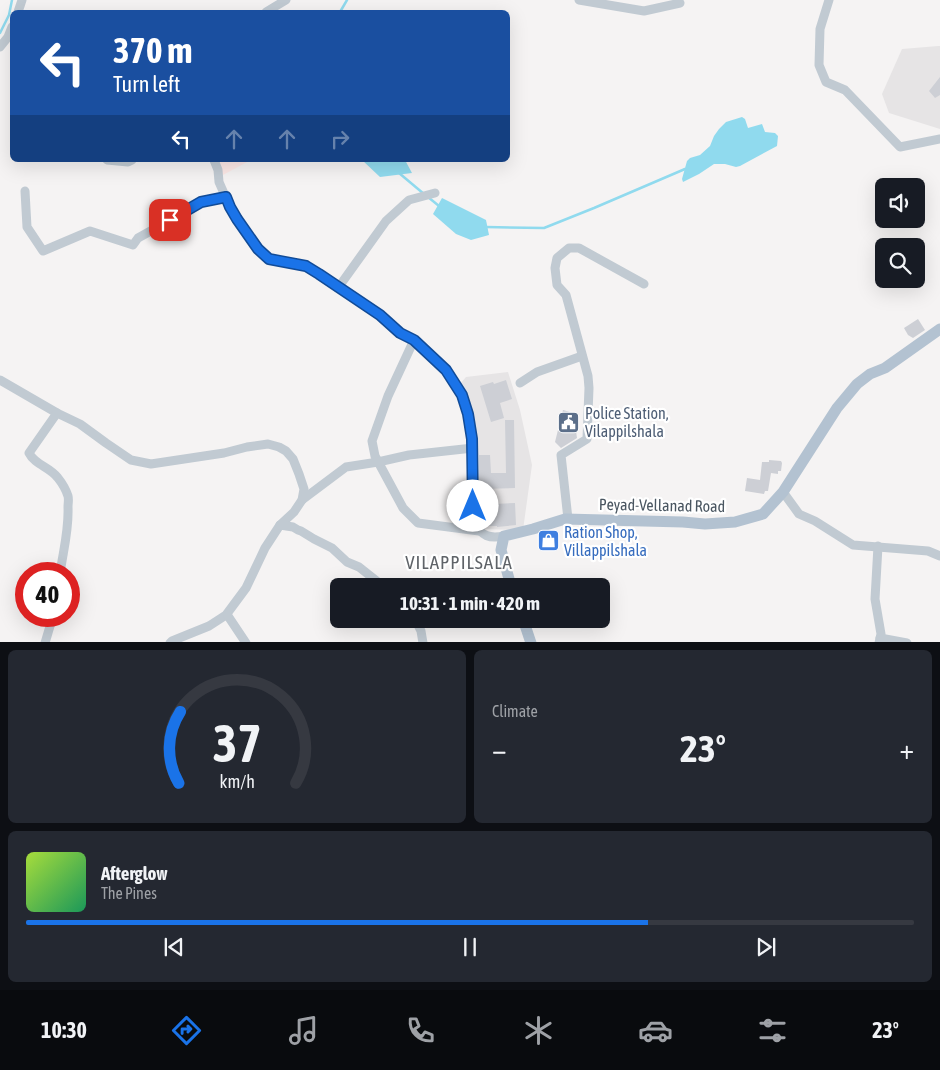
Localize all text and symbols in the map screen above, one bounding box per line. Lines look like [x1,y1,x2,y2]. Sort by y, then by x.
icon: left [30,30,95,95]
text: 370 m [113,30,192,70]
text: Turn left [113,71,180,97]
icon: left [167,125,195,153]
icon: ahead [220,125,248,153]
icon: ahead [273,125,301,153]
icon: right [326,125,354,153]
map controls [875,178,925,288]
button: sound [875,178,925,228]
pin [149,199,191,241]
icon: arrive [156,206,184,234]
button: search [875,238,925,288]
place label: Police Station, Vilappilshala [585,404,669,441]
public building icon: Police Station, Vilappilshala [557,410,581,434]
position arrow [446,479,498,531]
street label: Peyad-Vellanad Road [599,495,725,516]
place label: Ration Shop, Villappilshala [564,523,647,560]
shop icon: Ration Shop, Villappilshala [536,529,560,553]
district label: VILAPPILSALA [405,551,513,573]
speed limit sign: 40 [15,562,80,627]
text: 10:31 · 1 min · 420 m [400,592,540,614]
text: Climate [492,702,538,720]
text: 37 [213,713,261,773]
text: 23° [680,727,726,770]
text: − [492,733,507,765]
text: + [899,733,914,765]
text: km/h [219,771,255,792]
text: Afterglow [101,862,168,884]
text: The Pines [101,884,157,902]
icon: previous [160,933,188,961]
icon: pause [456,933,484,961]
icon: next [752,933,780,961]
icon: directions [169,1013,204,1048]
icon: music [286,1013,321,1048]
icon: phone [403,1013,438,1048]
icon: climate [521,1013,556,1048]
icon: car [638,1013,673,1048]
icon: filters [755,1013,790,1048]
text: 10:30 [41,1017,87,1043]
text: 23° [872,1017,899,1043]

